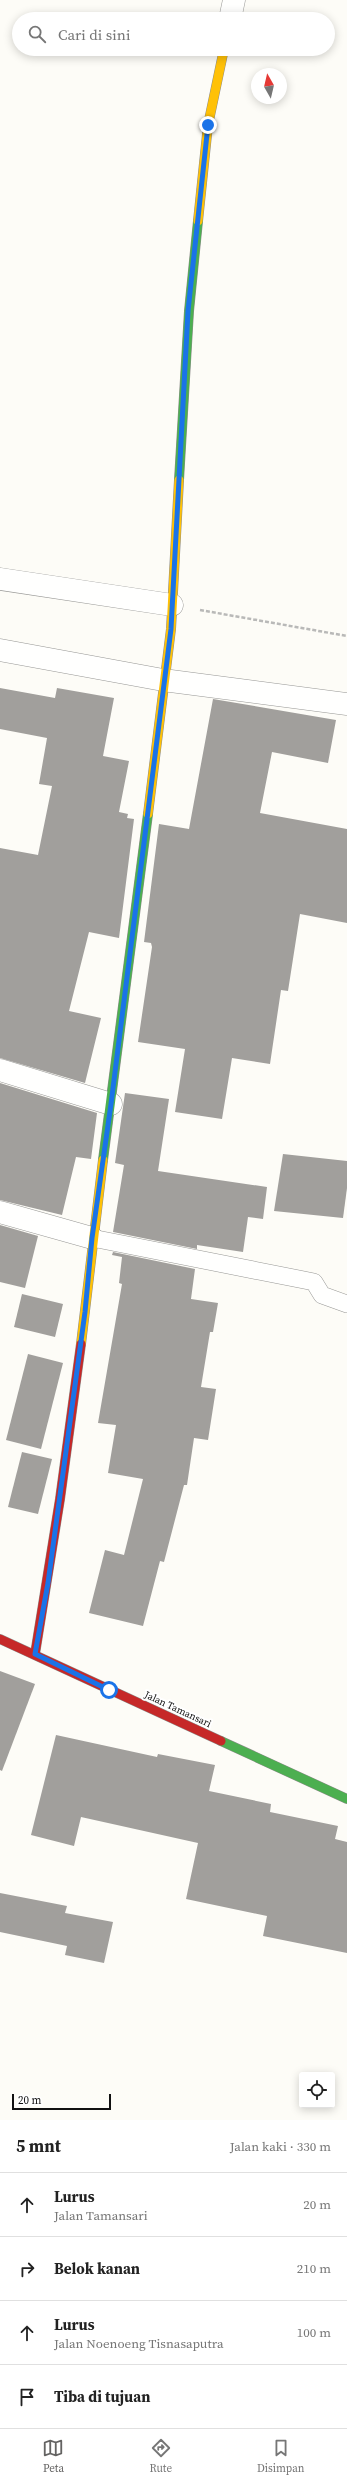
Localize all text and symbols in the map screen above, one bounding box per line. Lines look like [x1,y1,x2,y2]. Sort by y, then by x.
search box [12,12,335,56]
icon: search [26,23,48,45]
text: Cari di sini [58,24,130,45]
north arrow [251,68,287,104]
route end [199,116,217,134]
route start [100,1681,118,1699]
street label: Jalan Tamansari [142,1687,213,1730]
map controls [299,2072,335,2108]
button: locate [299,2072,335,2108]
scale bar [12,2092,111,2111]
text: 20 m [18,2093,41,2108]
text: 5 mnt [16,2134,61,2158]
text: Jalan kaki · 330 m [230,2138,331,2155]
text: Lurus [54,2186,95,2207]
icon: ahead [16,2194,38,2216]
text: 20 m [303,2196,331,2213]
text: Jalan Tamansari [54,2207,148,2224]
icon: right [16,2258,38,2280]
text: Belok kanan [54,2258,140,2279]
text: 210 m [297,2260,331,2277]
text: Lurus [54,2314,95,2335]
icon: ahead [16,2322,38,2344]
text: 100 m [297,2324,331,2341]
text: Jalan Noenoeng Tisnasaputra [54,2335,224,2352]
icon: arrive [16,2386,38,2408]
text: Tiba di tujuan [54,2386,150,2407]
tab: Peta [42,2437,64,2476]
tab: Rute [149,2437,172,2476]
tab: Disimpan [257,2437,305,2476]

